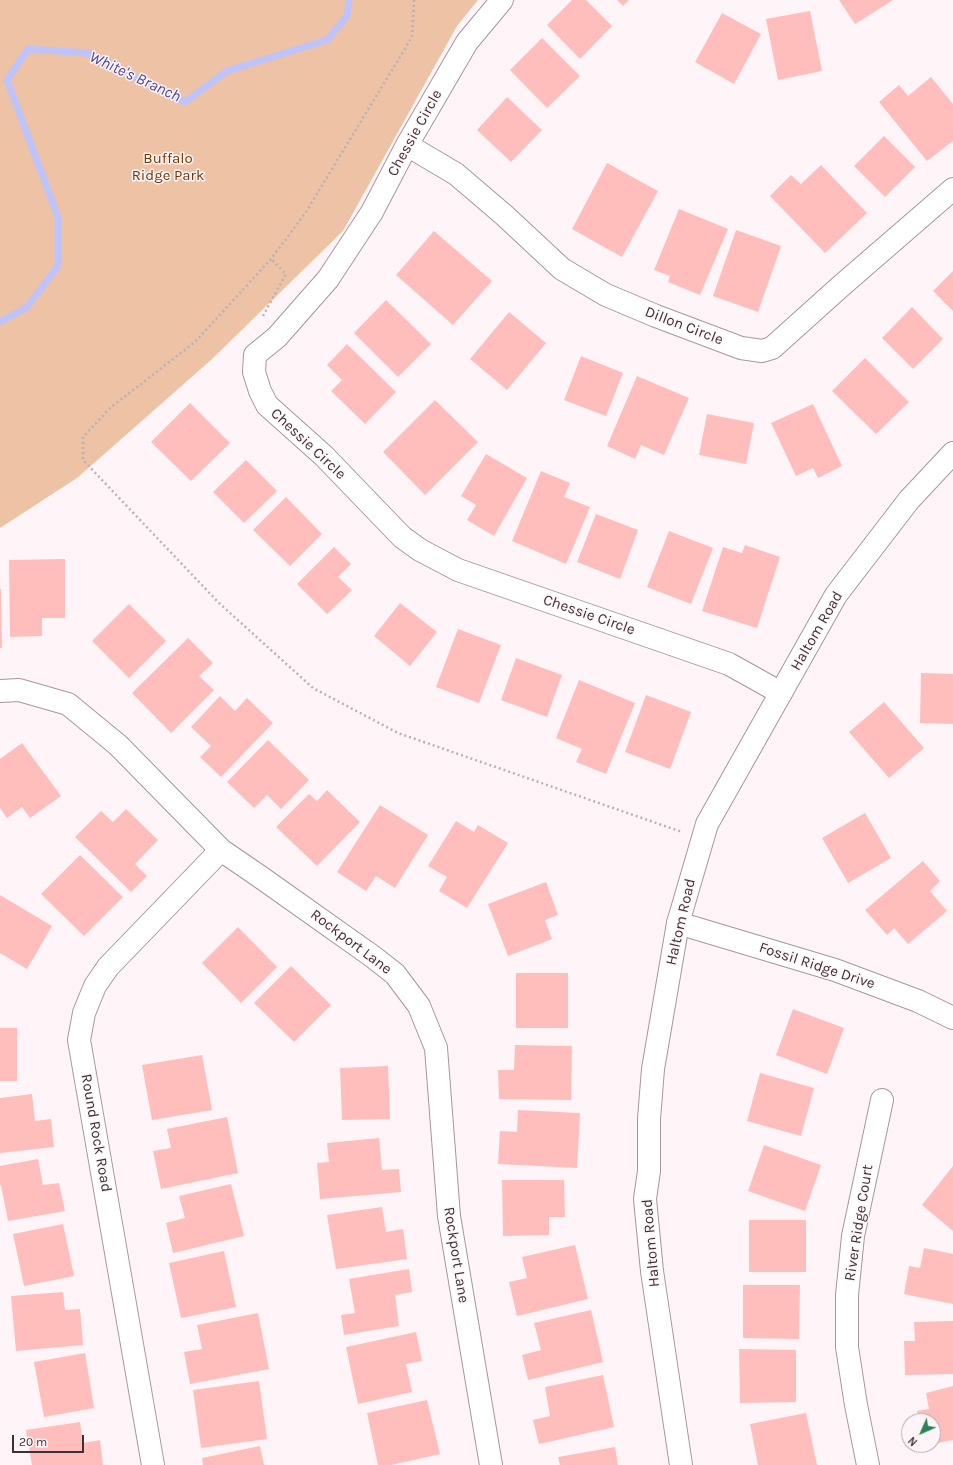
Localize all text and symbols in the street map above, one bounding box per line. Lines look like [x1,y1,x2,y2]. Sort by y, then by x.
water label: White's Branch [86,47,184,107]
street label: Chessie Circle [384,87,446,179]
park label: Buffalo Ridge Park [132,150,204,185]
street label: Dillon Circle [642,303,726,349]
street label: Chessie Circle [267,405,349,483]
street label: Haltom Road [787,588,847,674]
street label: Chessie Circle [541,591,637,639]
street label: Haltom Road [662,877,700,967]
street label: Rockport Lane [307,906,395,978]
street label: Fossil Ridge Drive [757,939,877,993]
street label: Round Rock Road [77,1073,115,1193]
street label: River Ridge Court [841,1163,877,1283]
street label: Haltom Road [638,1198,664,1288]
street label: Rockport Lane [440,1206,472,1304]
north arrow [901,1413,941,1453]
scale bar [14,1427,86,1453]
text: N [905,1434,920,1449]
text: 20 m [19,1435,47,1449]

